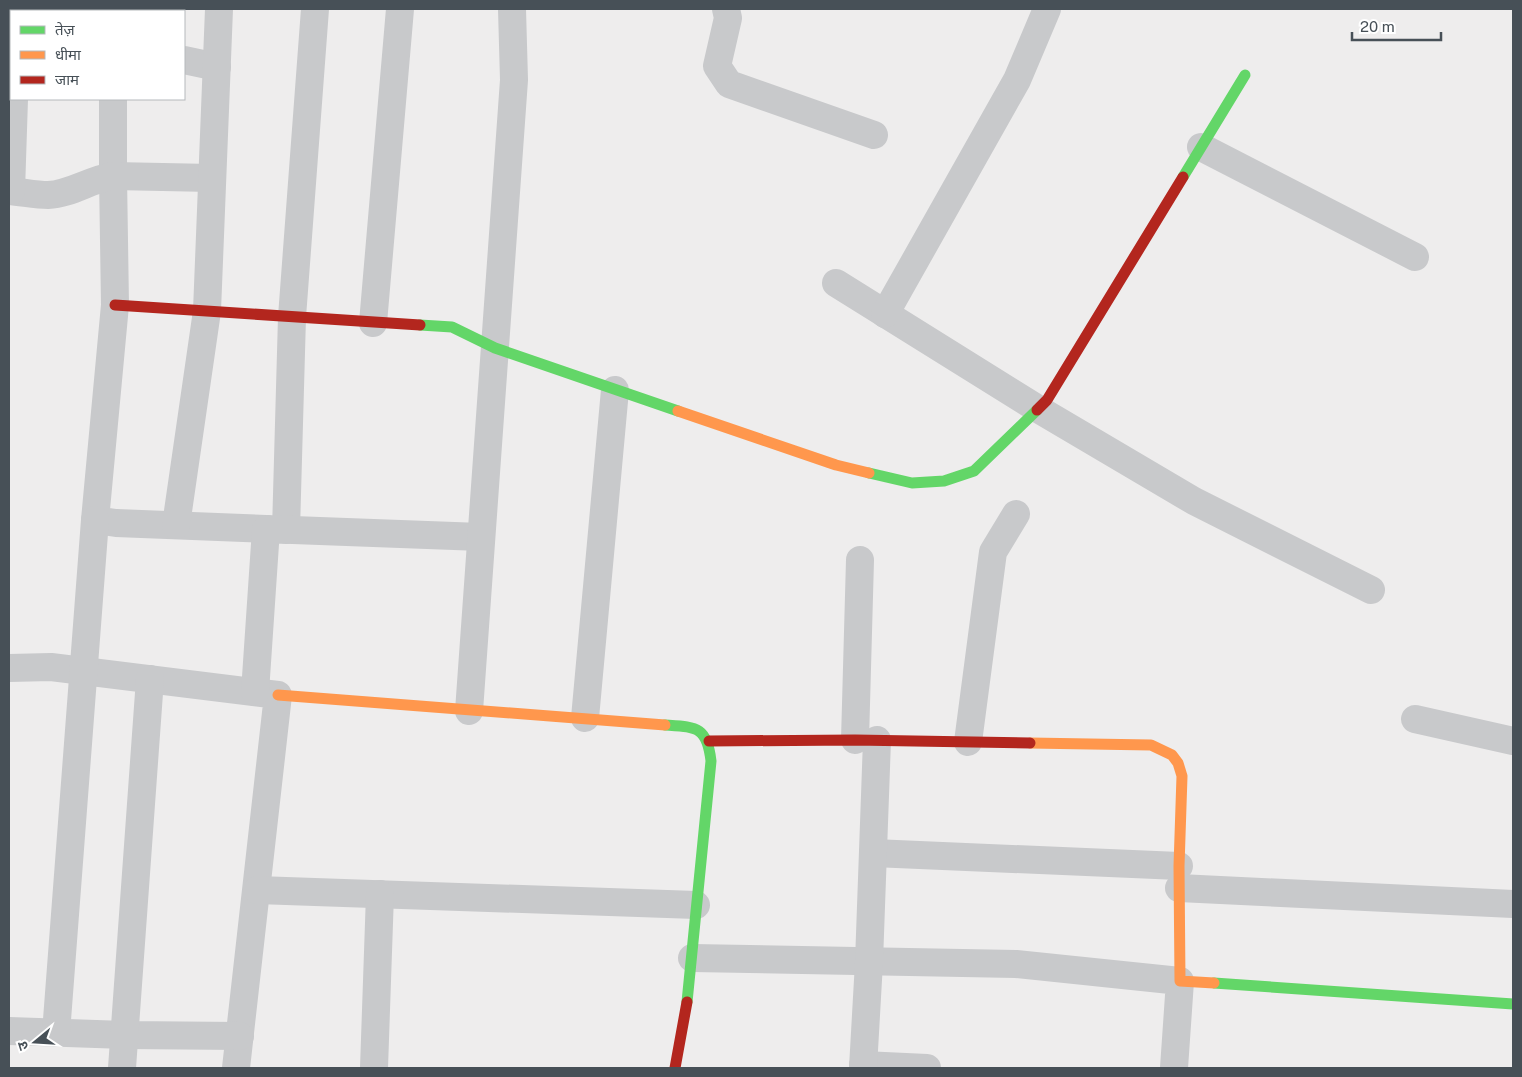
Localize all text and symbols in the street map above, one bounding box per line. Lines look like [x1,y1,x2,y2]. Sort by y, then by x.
legend [10,10,185,100]
scale bar [1352,10,1441,42]
text: 20 m [1360,18,1395,35]
text: तेज़ [55,21,76,38]
text: धीमा [55,46,82,63]
text: जाम [55,71,80,88]
north arrow [10,1017,60,1067]
text: उ [14,1039,32,1052]

